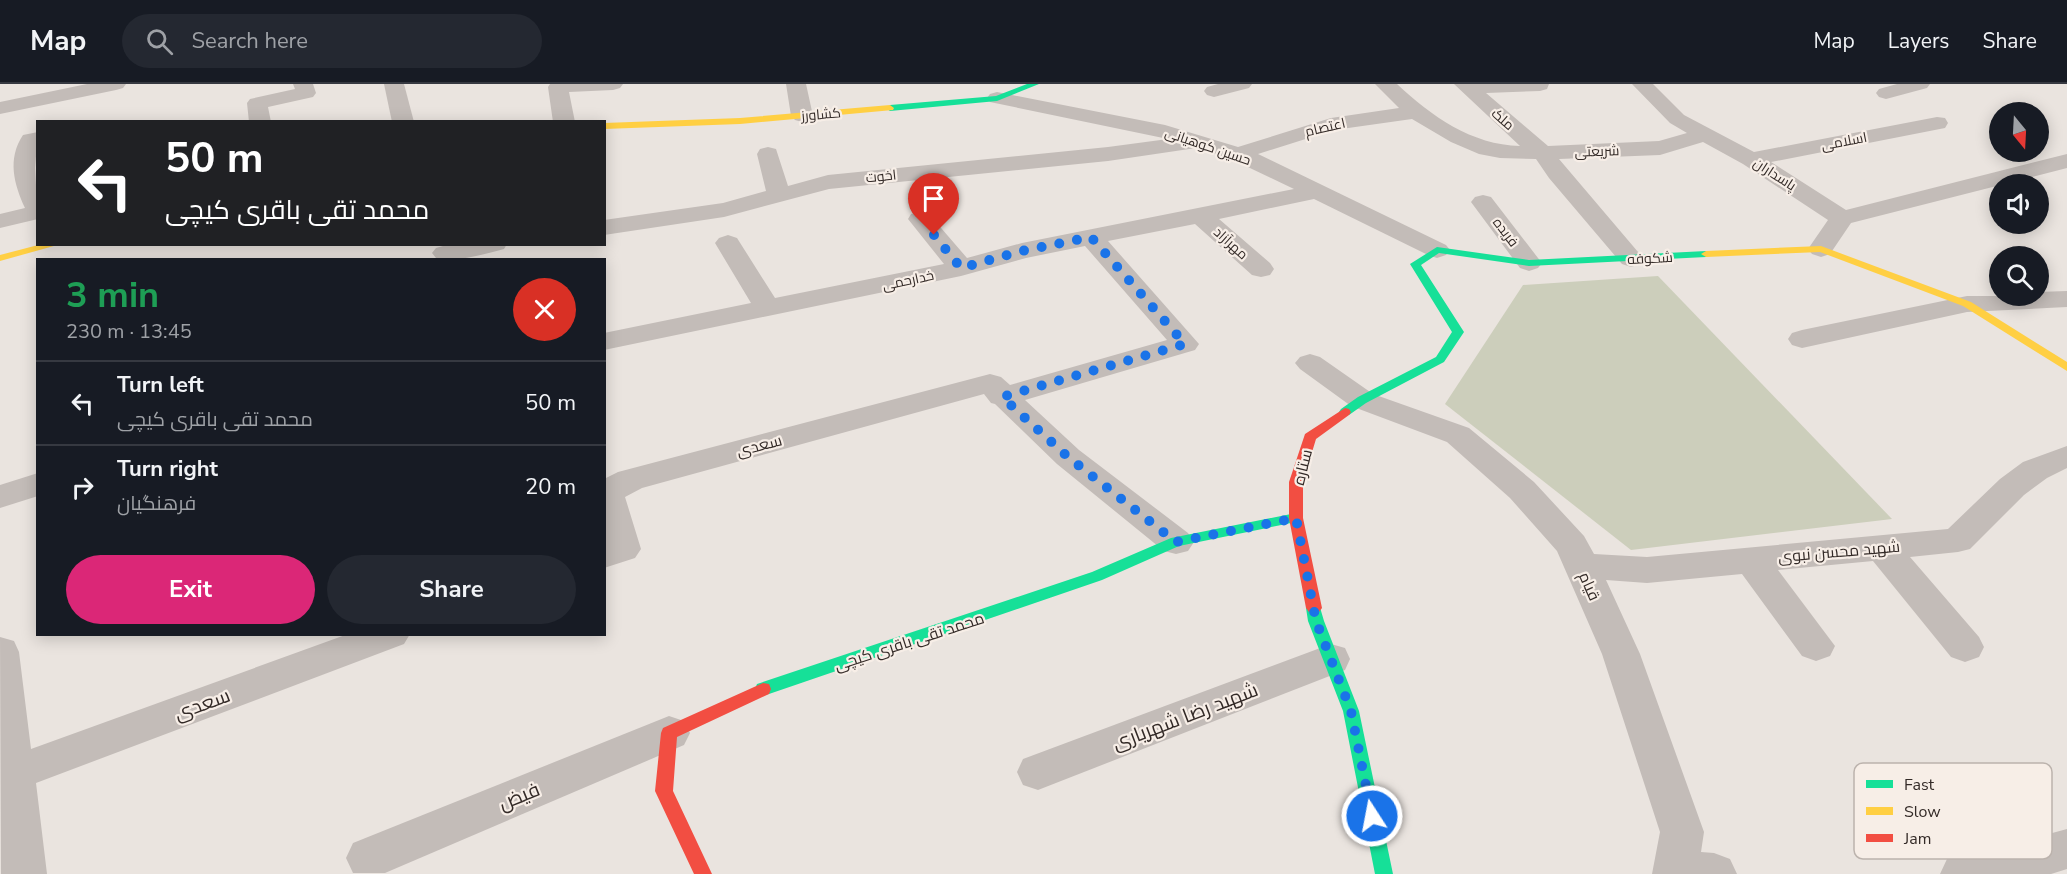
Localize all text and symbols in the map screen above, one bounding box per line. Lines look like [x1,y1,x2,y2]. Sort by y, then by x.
search box [122,14,542,68]
text: Map [30,22,86,60]
icon: search [143,25,176,58]
text: Search here [191,26,308,56]
text: Map [1813,27,1855,55]
text: Layers [1888,27,1949,55]
text: Share [1982,27,2037,55]
north arrow [1989,102,2049,162]
map controls [1989,102,2049,306]
street label: کشاورز [799,103,842,126]
street label: ملک [1487,104,1518,135]
street label: اعتصام [1303,114,1347,141]
street label: حسین کوهیانی [1162,123,1253,170]
street label: اسلامی [1820,128,1869,155]
text: 50 m [165,130,264,187]
street label: شریعتی [1574,141,1620,162]
icon: left [66,144,144,222]
street label: پاسداران [1750,154,1800,195]
street label: اخوت [865,165,897,188]
pin [908,173,959,235]
button: sound [1989,174,2049,234]
icon: arrive [917,182,950,215]
text: محمد تقی باقری کیچی [165,192,429,229]
street label: فریده [1488,214,1523,251]
street label: مهرآزاد [1209,223,1252,264]
button: search [1989,246,2049,306]
street label: شکوفه [1627,248,1673,269]
street label: خدارحمی [881,266,936,295]
text: 3 min [66,271,159,320]
button: close [513,278,576,341]
text: 230 m · 13:45 [66,318,192,345]
text: Turn left [117,370,204,400]
icon: left [66,387,99,420]
text: 50 m [525,388,576,418]
text: محمد تقی باقری کیچی [117,406,313,433]
street label: سعدی [734,429,784,463]
street label: ستاره [1288,447,1318,487]
text: Turn right [117,454,218,484]
icon: right [66,471,99,504]
text: 20 m [525,472,576,502]
text: فرهنگیان [117,490,196,517]
street label: شهید محسن نبوی [1777,536,1901,568]
button: Exit [66,555,315,624]
button: Share [327,555,576,624]
street label: قیام [1573,569,1605,604]
street label: محمد تقی باقری کیچی [831,607,987,677]
street label: شهید رضا شهریاری [1108,676,1262,757]
street label: سعدی [170,682,234,727]
legend [1854,763,2052,859]
text: Fast [1904,774,1935,796]
street label: فیض [494,776,544,817]
position arrow [1340,784,1404,848]
text: Slow [1904,801,1941,823]
text: Jam [1903,828,1931,850]

